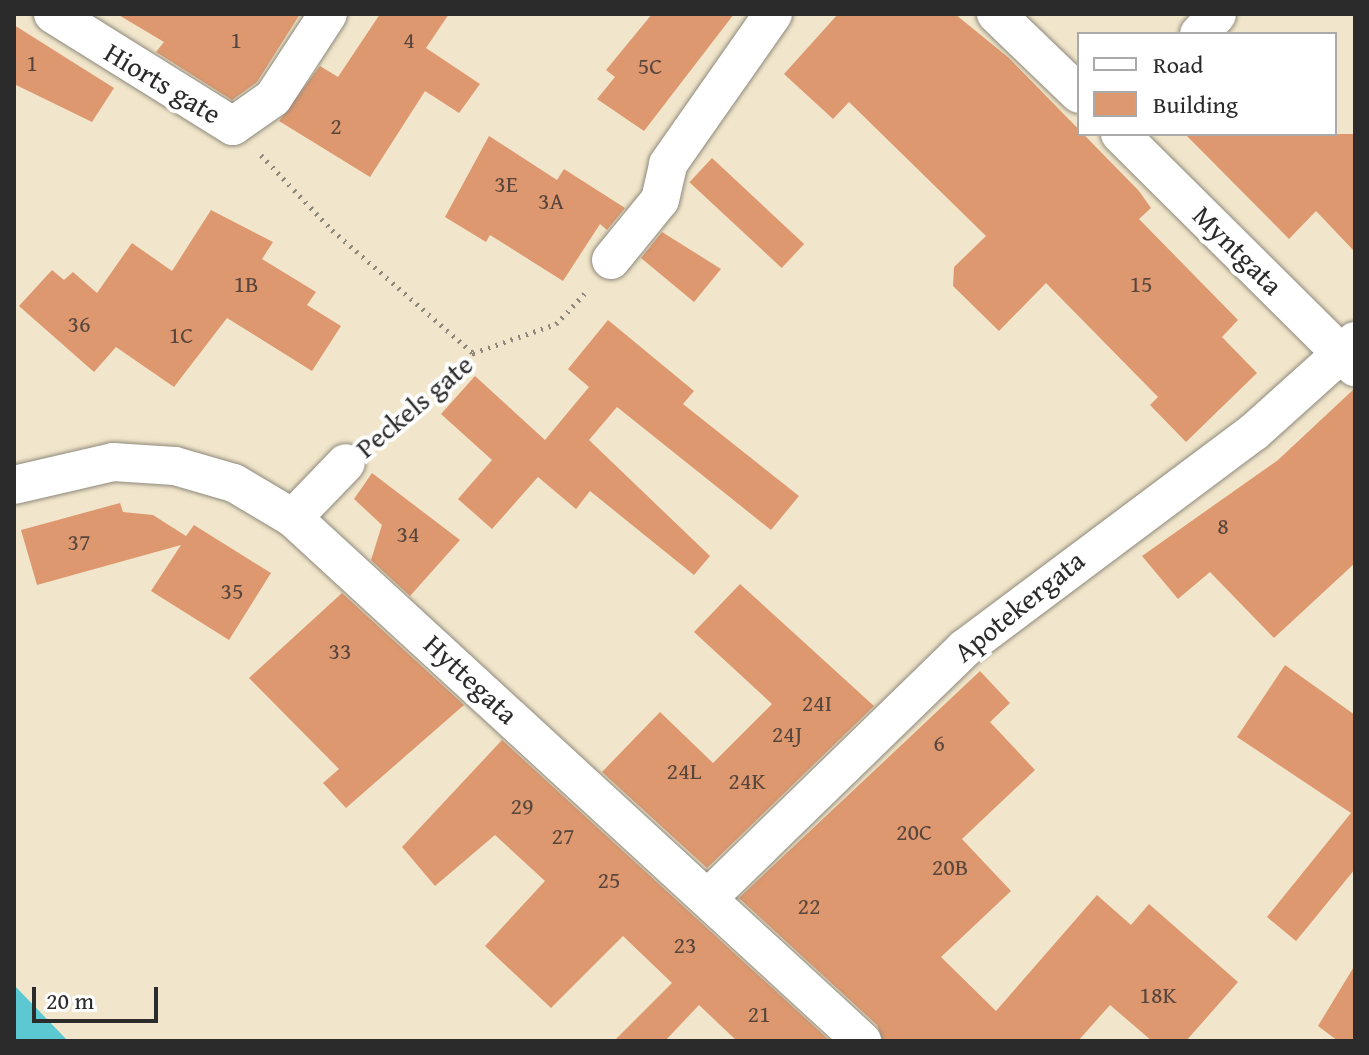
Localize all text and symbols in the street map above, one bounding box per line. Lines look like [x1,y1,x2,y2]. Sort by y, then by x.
house number: 1 [230,26,242,54]
house number: 4 [403,26,415,54]
legend [1077,32,1337,136]
street label: Hiorts gate [99,35,227,131]
text: Road [1153,47,1203,82]
house number: 1 [26,49,38,77]
house number: 5C [638,52,662,80]
text: Building [1153,87,1238,122]
house number: 2 [330,112,342,140]
house number: 3E [494,170,518,198]
house number: 3A [538,187,564,215]
street label: Myntgata [1186,198,1290,302]
house number: 1B [233,270,259,298]
house number: 15 [1129,270,1153,298]
house number: 36 [67,310,91,338]
house number: 1C [169,321,193,349]
street label: Peckels gate [349,347,479,465]
house number: 8 [1217,512,1229,540]
house number: 34 [396,520,420,548]
house number: 37 [67,528,91,556]
street label: Apotekergata [947,543,1091,669]
house number: 35 [220,577,244,605]
street label: Hyttegata [417,627,525,731]
house number: 33 [328,637,352,665]
house number: 24I [802,689,832,717]
house number: 24J [772,720,802,748]
house number: 6 [933,729,945,757]
house number: 24L [667,757,701,785]
house number: 24K [728,767,766,795]
house number: 29 [510,792,534,820]
house number: 20C [896,818,932,846]
house number: 27 [551,822,575,850]
house number: 20B [932,853,968,881]
house number: 25 [597,866,621,894]
house number: 22 [797,892,821,920]
house number: 23 [673,931,697,959]
scale bar [36,971,162,1021]
house number: 18K [1139,981,1177,1009]
text: 20 m [46,983,94,1018]
house number: 21 [747,1000,771,1028]

